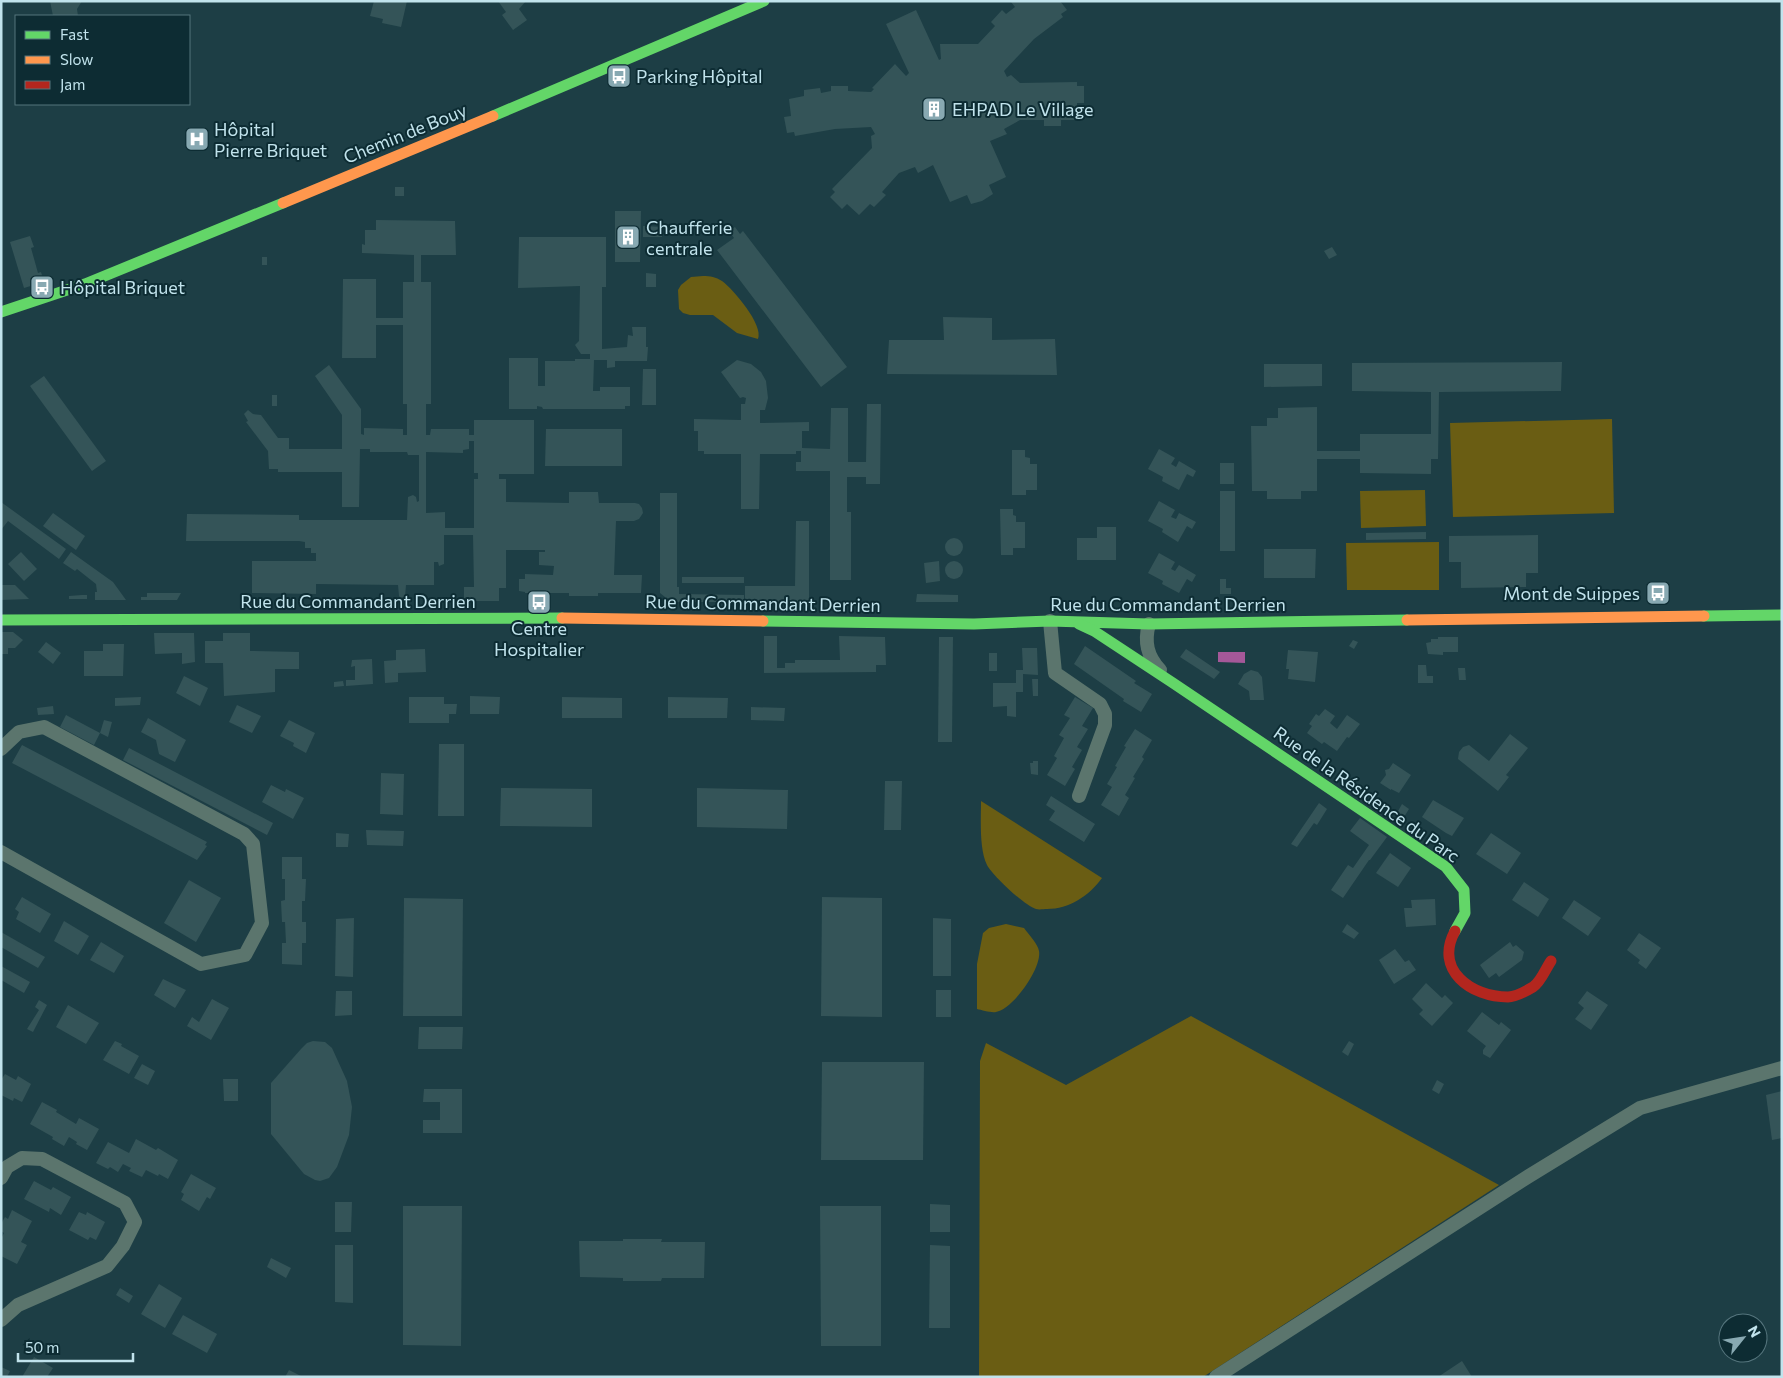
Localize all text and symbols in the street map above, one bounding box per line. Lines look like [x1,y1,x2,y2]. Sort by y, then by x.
legend [15,15,190,105]
text: Fast [60,25,89,43]
text: Slow [60,50,93,68]
bus stop icon: Parking Hôpital [606,63,632,89]
place label: Parking Hôpital [636,65,763,87]
text: Jam [60,75,85,93]
building icon: EHPAD Le Village [921,96,947,122]
street label: Chemin de Bouy [340,98,470,168]
place label: EHPAD Le Village [952,98,1094,120]
place label: Hôpital Pierre Briquet [214,118,327,161]
hospital icon: Hôpital Pierre Briquet [184,126,210,152]
place label: Chaufferie centrale [646,216,732,259]
building icon: Chaufferie centrale [615,224,641,250]
bus stop icon: Hôpital Briquet [29,274,55,300]
place label: Hôpital Briquet [60,276,185,298]
bus stop icon: Mont de Suippes [1645,580,1671,606]
place label: Mont de Suippes [1503,582,1640,604]
bus stop icon: Centre Hospitalier [526,589,552,615]
street label: Rue du Commandant Derrien [240,590,476,612]
street label: Rue du Commandant Derrien [645,590,881,616]
street label: Rue du Commandant Derrien [1050,593,1286,615]
place label: Centre Hospitalier [494,617,584,660]
street label: Rue de la Résidence du Parc [1270,721,1464,867]
north arrow [1718,1313,1768,1363]
text: N [1745,1322,1765,1340]
scale bar [18,1330,132,1362]
text: 50 m [25,1338,59,1356]

